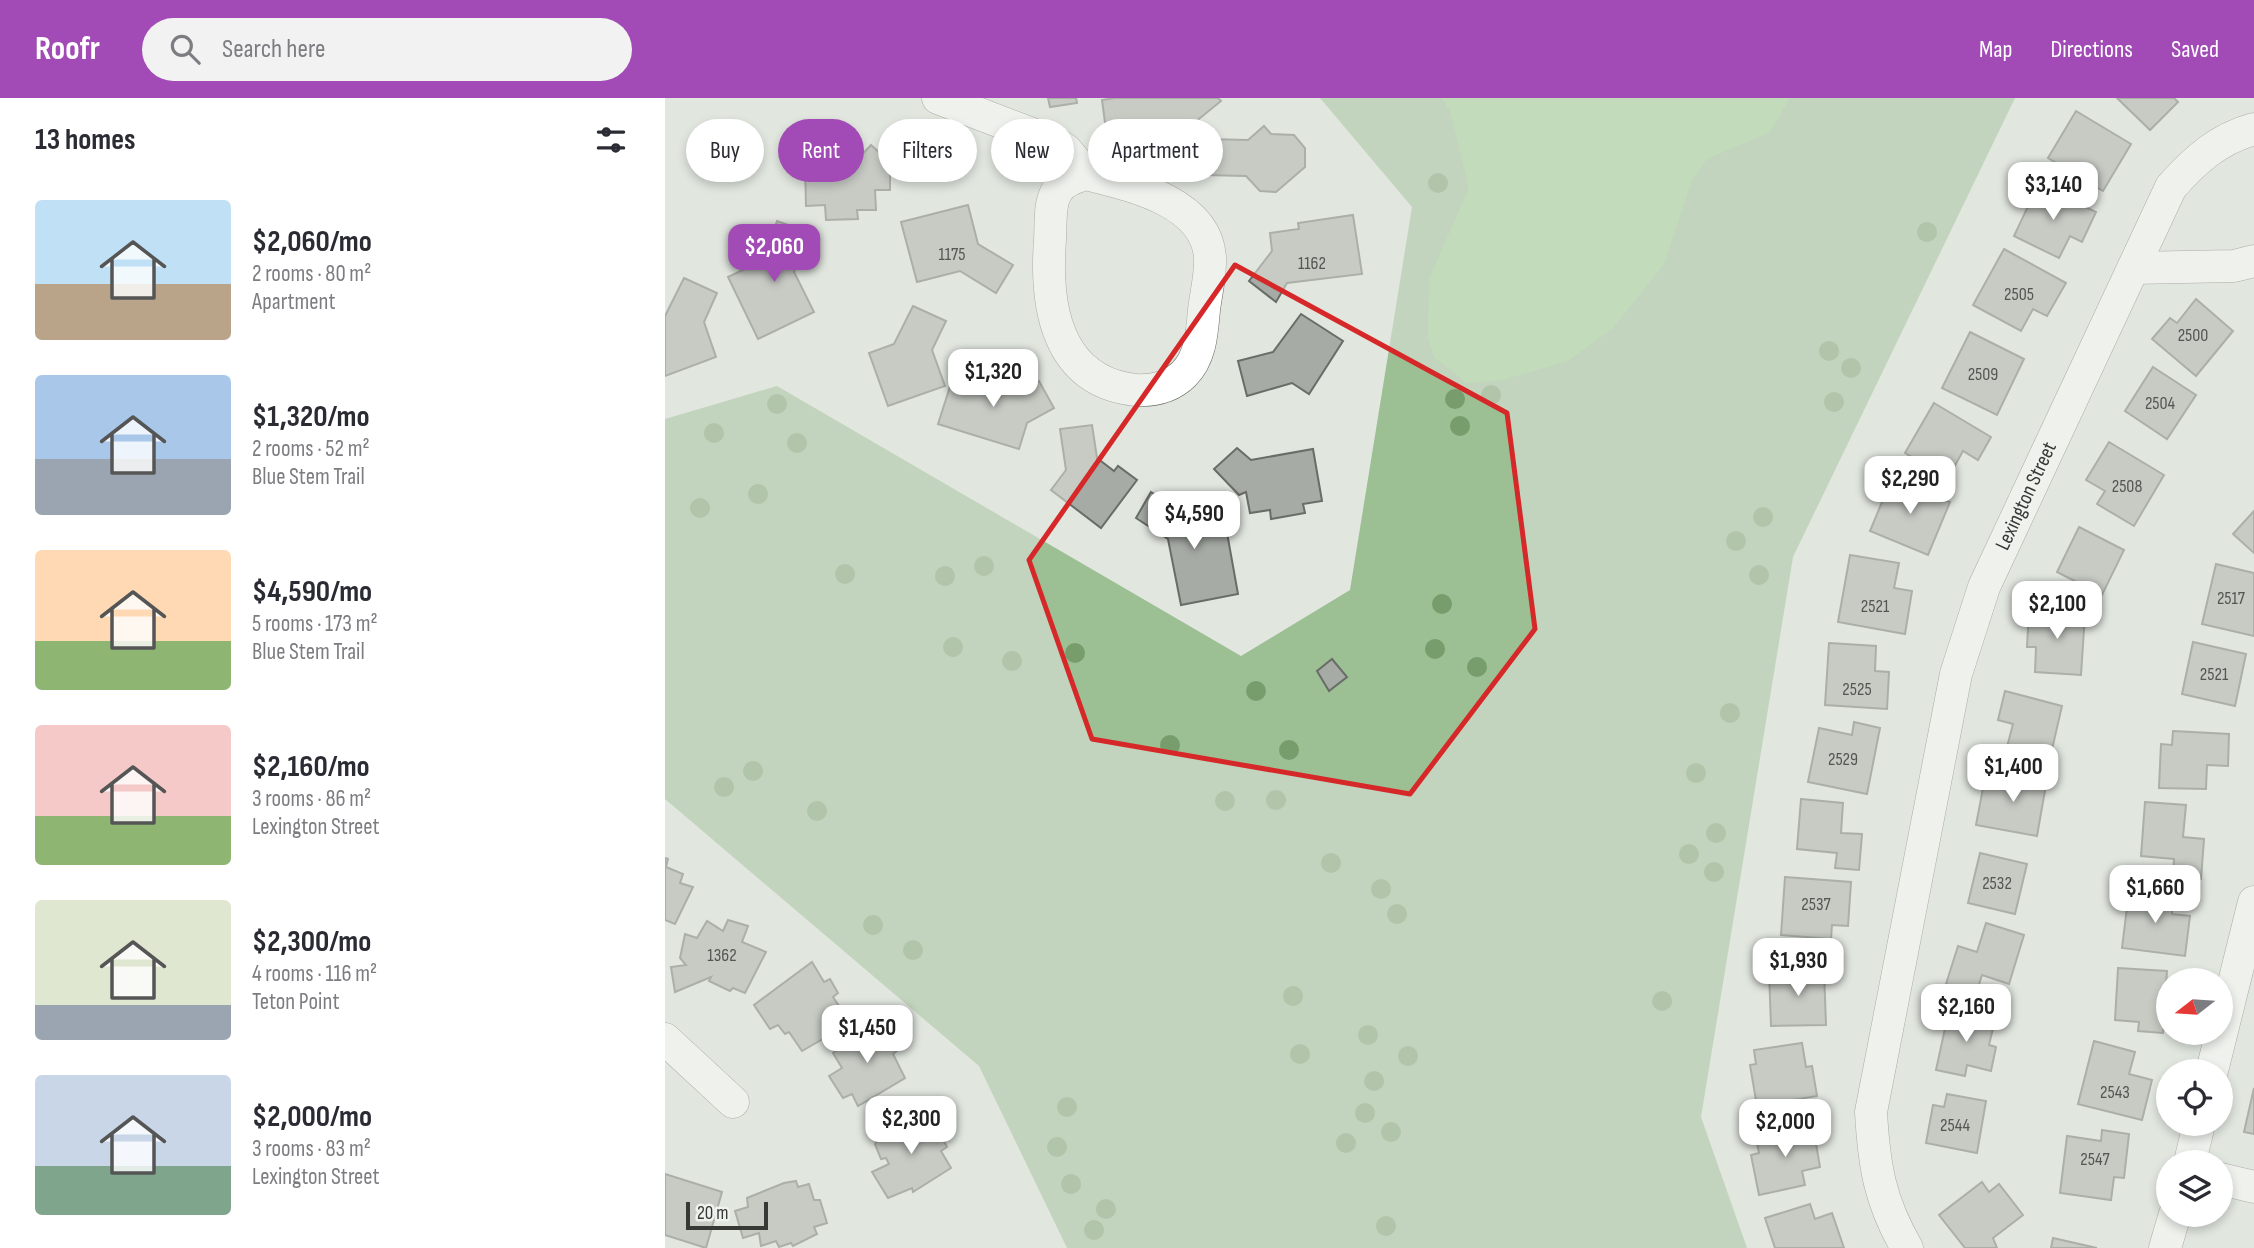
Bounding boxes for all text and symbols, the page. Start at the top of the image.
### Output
search box [142,18,632,81]
text: Roofr [35,29,100,69]
icon: search [166,30,204,68]
text: Search here [222,34,325,65]
text: Map [1979,35,2012,64]
text: Directions [2050,35,2133,64]
text: Saved [2171,35,2219,64]
chip: Buy [686,119,764,182]
chip: Rent [778,119,864,182]
chip: Filters [878,119,977,182]
chip: New [991,119,1074,182]
chip: Apartment [1088,119,1223,182]
icon: filters [592,121,630,159]
text: 13 homes [35,122,136,158]
pin: $3,140 [1996,162,2110,222]
text: $3,140 [2024,171,2082,199]
text: $2,060/mo [252,224,372,260]
pin: $2,060 [717,225,831,284]
icon: home [91,228,175,312]
text: $2,060 [744,233,804,261]
house number: 1175 [939,244,965,265]
house number: 1162 [1298,253,1326,274]
text: 2 rooms · 80 m² [252,260,371,288]
house number: 2505 [2004,284,2034,305]
text: Apartment [252,288,336,316]
house number: 2500 [2178,325,2208,346]
pin: $1,320 [936,350,1050,409]
text: $1,320 [964,358,1022,386]
house number: 2509 [1968,364,1998,385]
house number: 2504 [2145,393,2176,414]
text: $1,320/mo [252,399,369,435]
icon: home [91,403,175,487]
text: 2 rooms · 52 m² [252,435,370,463]
street label: Lexington Street [1990,438,2062,554]
pin: $2,290 [1853,456,1967,516]
text: Blue Stem Trail [252,463,365,491]
text: $2,290 [1880,465,1940,493]
house number: 2508 [2112,476,2142,497]
pin: $4,590 [1137,491,1251,551]
text: $4,590 [1164,500,1224,528]
text: $4,590/mo [252,574,372,610]
icon: home [91,578,175,662]
pin: $2,100 [2000,582,2114,641]
house number: 2517 [2217,588,2246,609]
text: $2,100 [2028,590,2086,618]
house number: 2521 [1861,596,1890,617]
text: 5 rooms · 173 m² [252,610,378,638]
text: Blue Stem Trail [252,638,365,666]
house number: 2521 [2200,664,2229,685]
house number: 2525 [1842,679,1872,700]
pin: $1,400 [1956,744,2070,804]
text: $2,160/mo [252,749,370,785]
house number: 2529 [1828,749,1858,770]
icon: home [91,753,175,837]
text: $1,400 [1983,753,2043,781]
text: 3 rooms · 86 m² [252,785,371,813]
text: Lexington Street [252,813,380,841]
pin: $1,660 [2098,866,2212,925]
house number: 2532 [1982,873,2012,894]
text: $1,660 [2125,874,2185,902]
house number: 2537 [1801,894,1831,915]
text: $2,300/mo [252,924,371,960]
icon: home [91,928,175,1012]
pin: $1,930 [1741,939,1855,998]
house number: 1362 [707,945,737,966]
text: $1,930 [1769,947,1827,975]
text: 4 rooms · 116 m² [252,960,377,988]
north arrow [2156,968,2233,1045]
map controls [2156,968,2233,1227]
pin: $2,160 [1909,984,2023,1044]
text: Teton Point [252,988,339,1016]
text: $2,160 [1937,993,1995,1021]
pin: $1,450 [810,1006,924,1065]
text: $1,450 [838,1014,896,1042]
button: locate [2156,1059,2233,1136]
house number: 2543 [2100,1082,2130,1103]
pin: $2,300 [854,1096,968,1156]
text: $2,000/mo [252,1099,372,1135]
pin: $2,000 [1728,1100,1842,1159]
icon: home [91,1103,175,1187]
text: $2,300 [881,1105,941,1133]
text: $2,000 [1755,1108,1815,1136]
house number: 2544 [1940,1115,1970,1136]
text: 3 rooms · 83 m² [252,1135,371,1163]
house number: 2547 [2080,1149,2110,1170]
button: layers [2156,1150,2233,1227]
text: Lexington Street [252,1163,380,1191]
scale bar [686,1199,768,1231]
text: 20 m [697,1202,729,1225]

